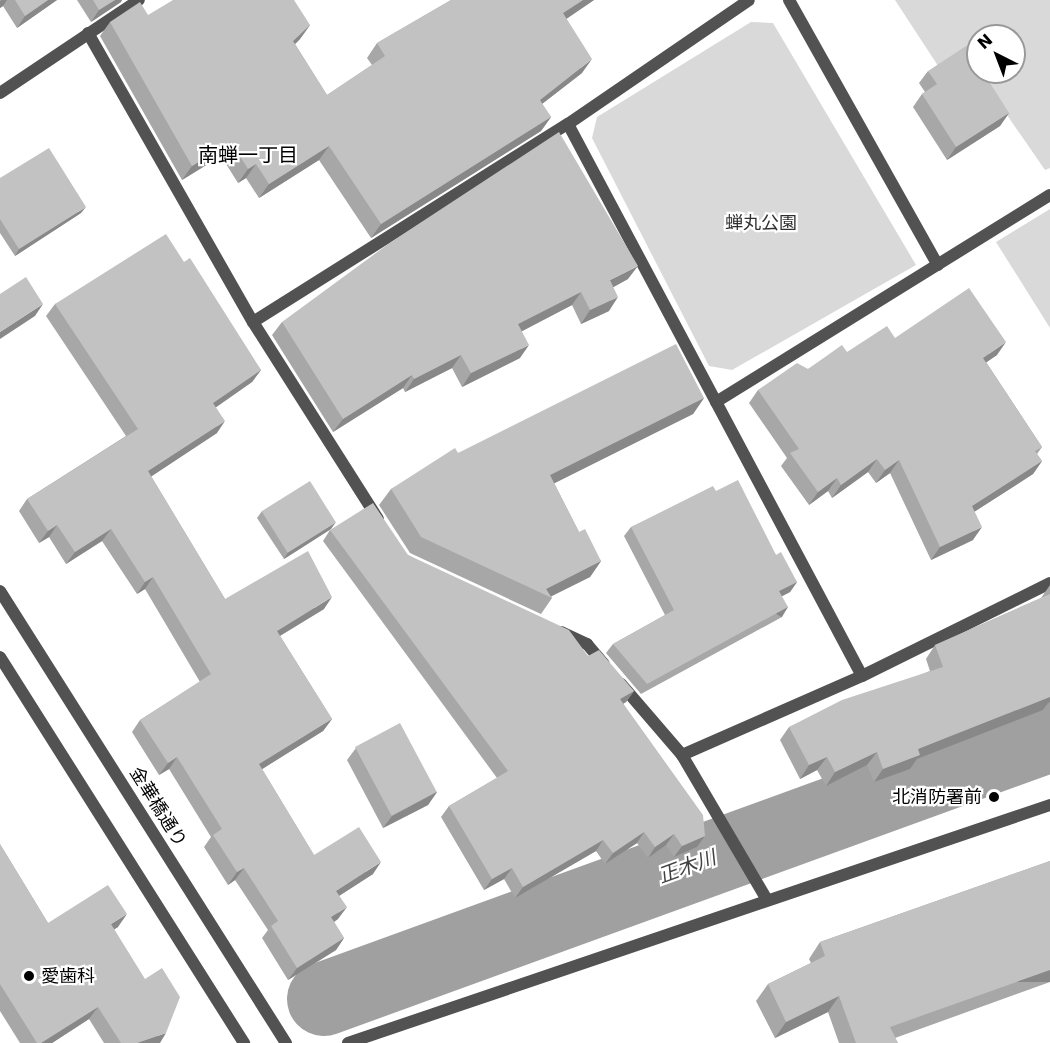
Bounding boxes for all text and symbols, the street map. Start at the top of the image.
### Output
north arrow [966,24,1026,84]
text: N [974,30,996,53]
district label: 南蝉一丁目 [198,143,298,167]
park label: 蝉丸公園 [725,212,797,234]
street label: 金華橋通り [125,763,191,851]
place label: 北消防署前 [892,786,982,808]
marker: 北消防署前 [987,790,1001,804]
water label: 正木川 [655,845,719,889]
place label: 愛歯科 [41,965,95,987]
marker: 愛歯科 [22,969,36,983]

